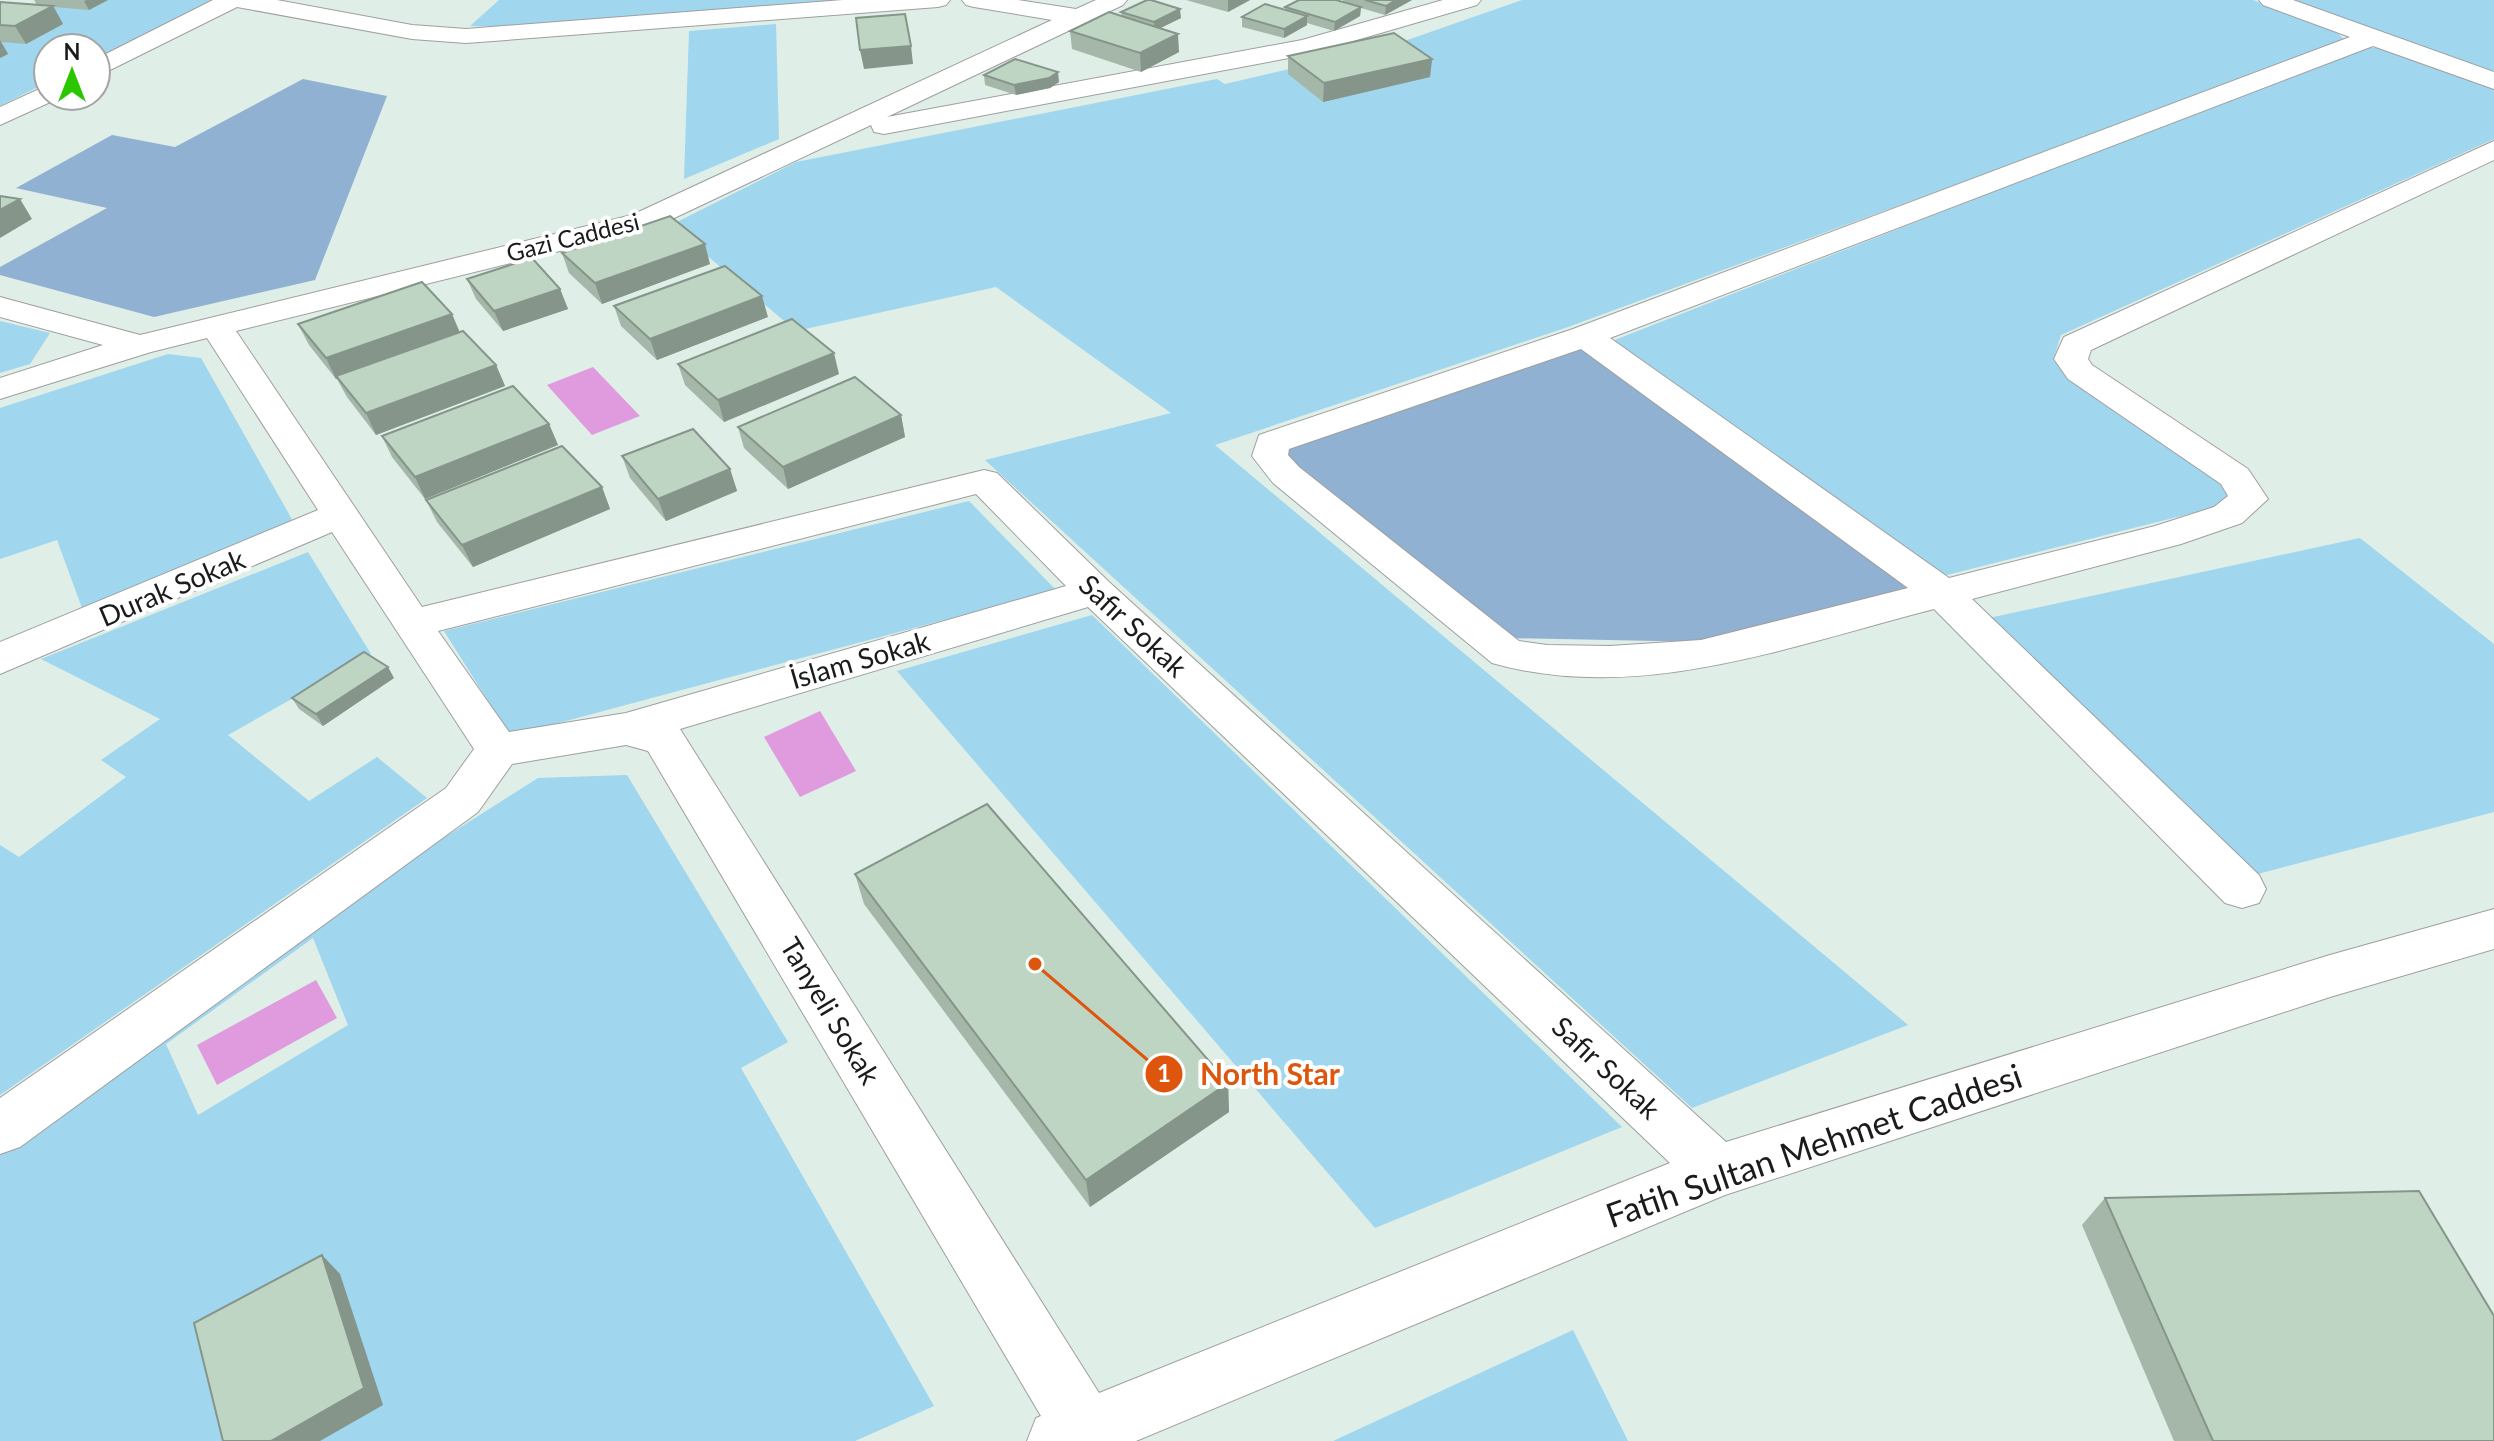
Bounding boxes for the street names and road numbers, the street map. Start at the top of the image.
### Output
street label: Gazi Caddesi [503,206,642,267]
street label: Durak Sokak [93,541,250,633]
street label: Safir Sokak [1073,567,1195,684]
street label: İslam Sokak [786,623,934,695]
street label: Tanyeli Sokak [774,931,888,1091]
street label: Safir Sokak [1546,1009,1668,1126]
street label: Fatih Sultan Mehmet Caddesi [1600,1054,2027,1235]

